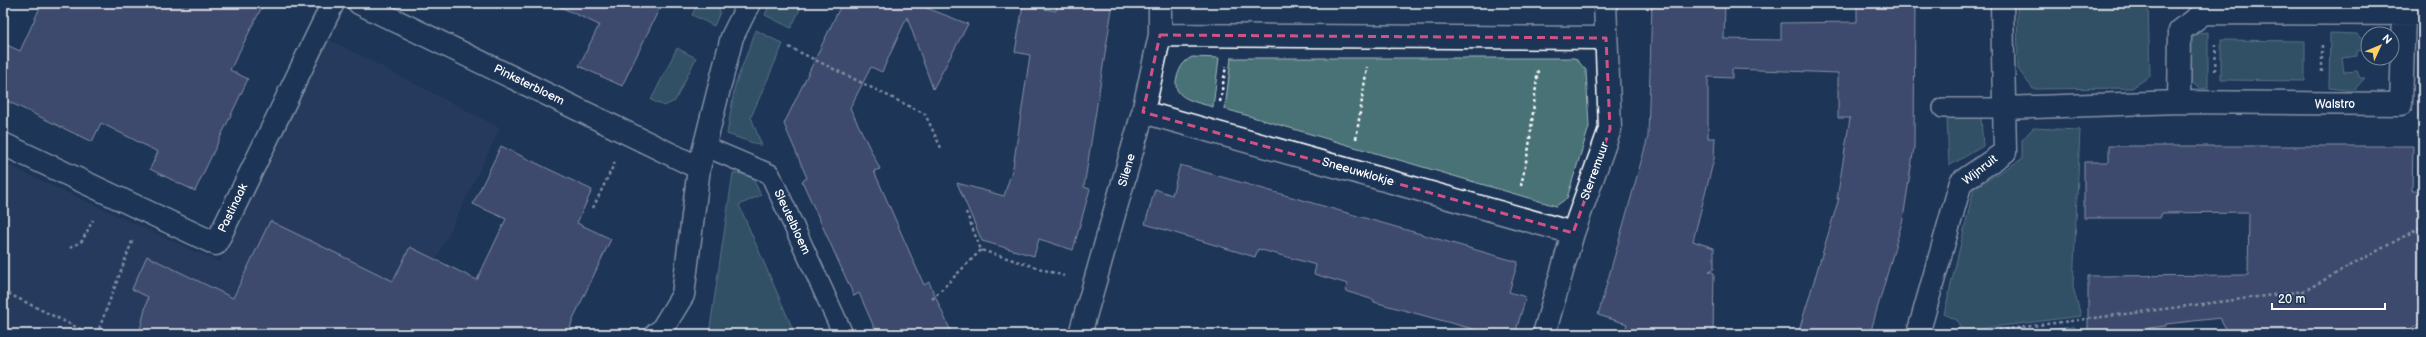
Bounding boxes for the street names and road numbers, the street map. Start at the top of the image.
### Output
street label: Pinksterbloem [491,61,567,109]
street label: Walstro [2315,97,2355,112]
street label: Sterremuur [1578,139,1613,202]
street label: Wijnruit [1959,151,2001,188]
street label: Silene [1115,152,1139,188]
street label: Sneeuwklokje [1320,155,1396,189]
street label: Pastinaak [215,181,251,235]
street label: Sleutelbloem [770,187,814,257]

